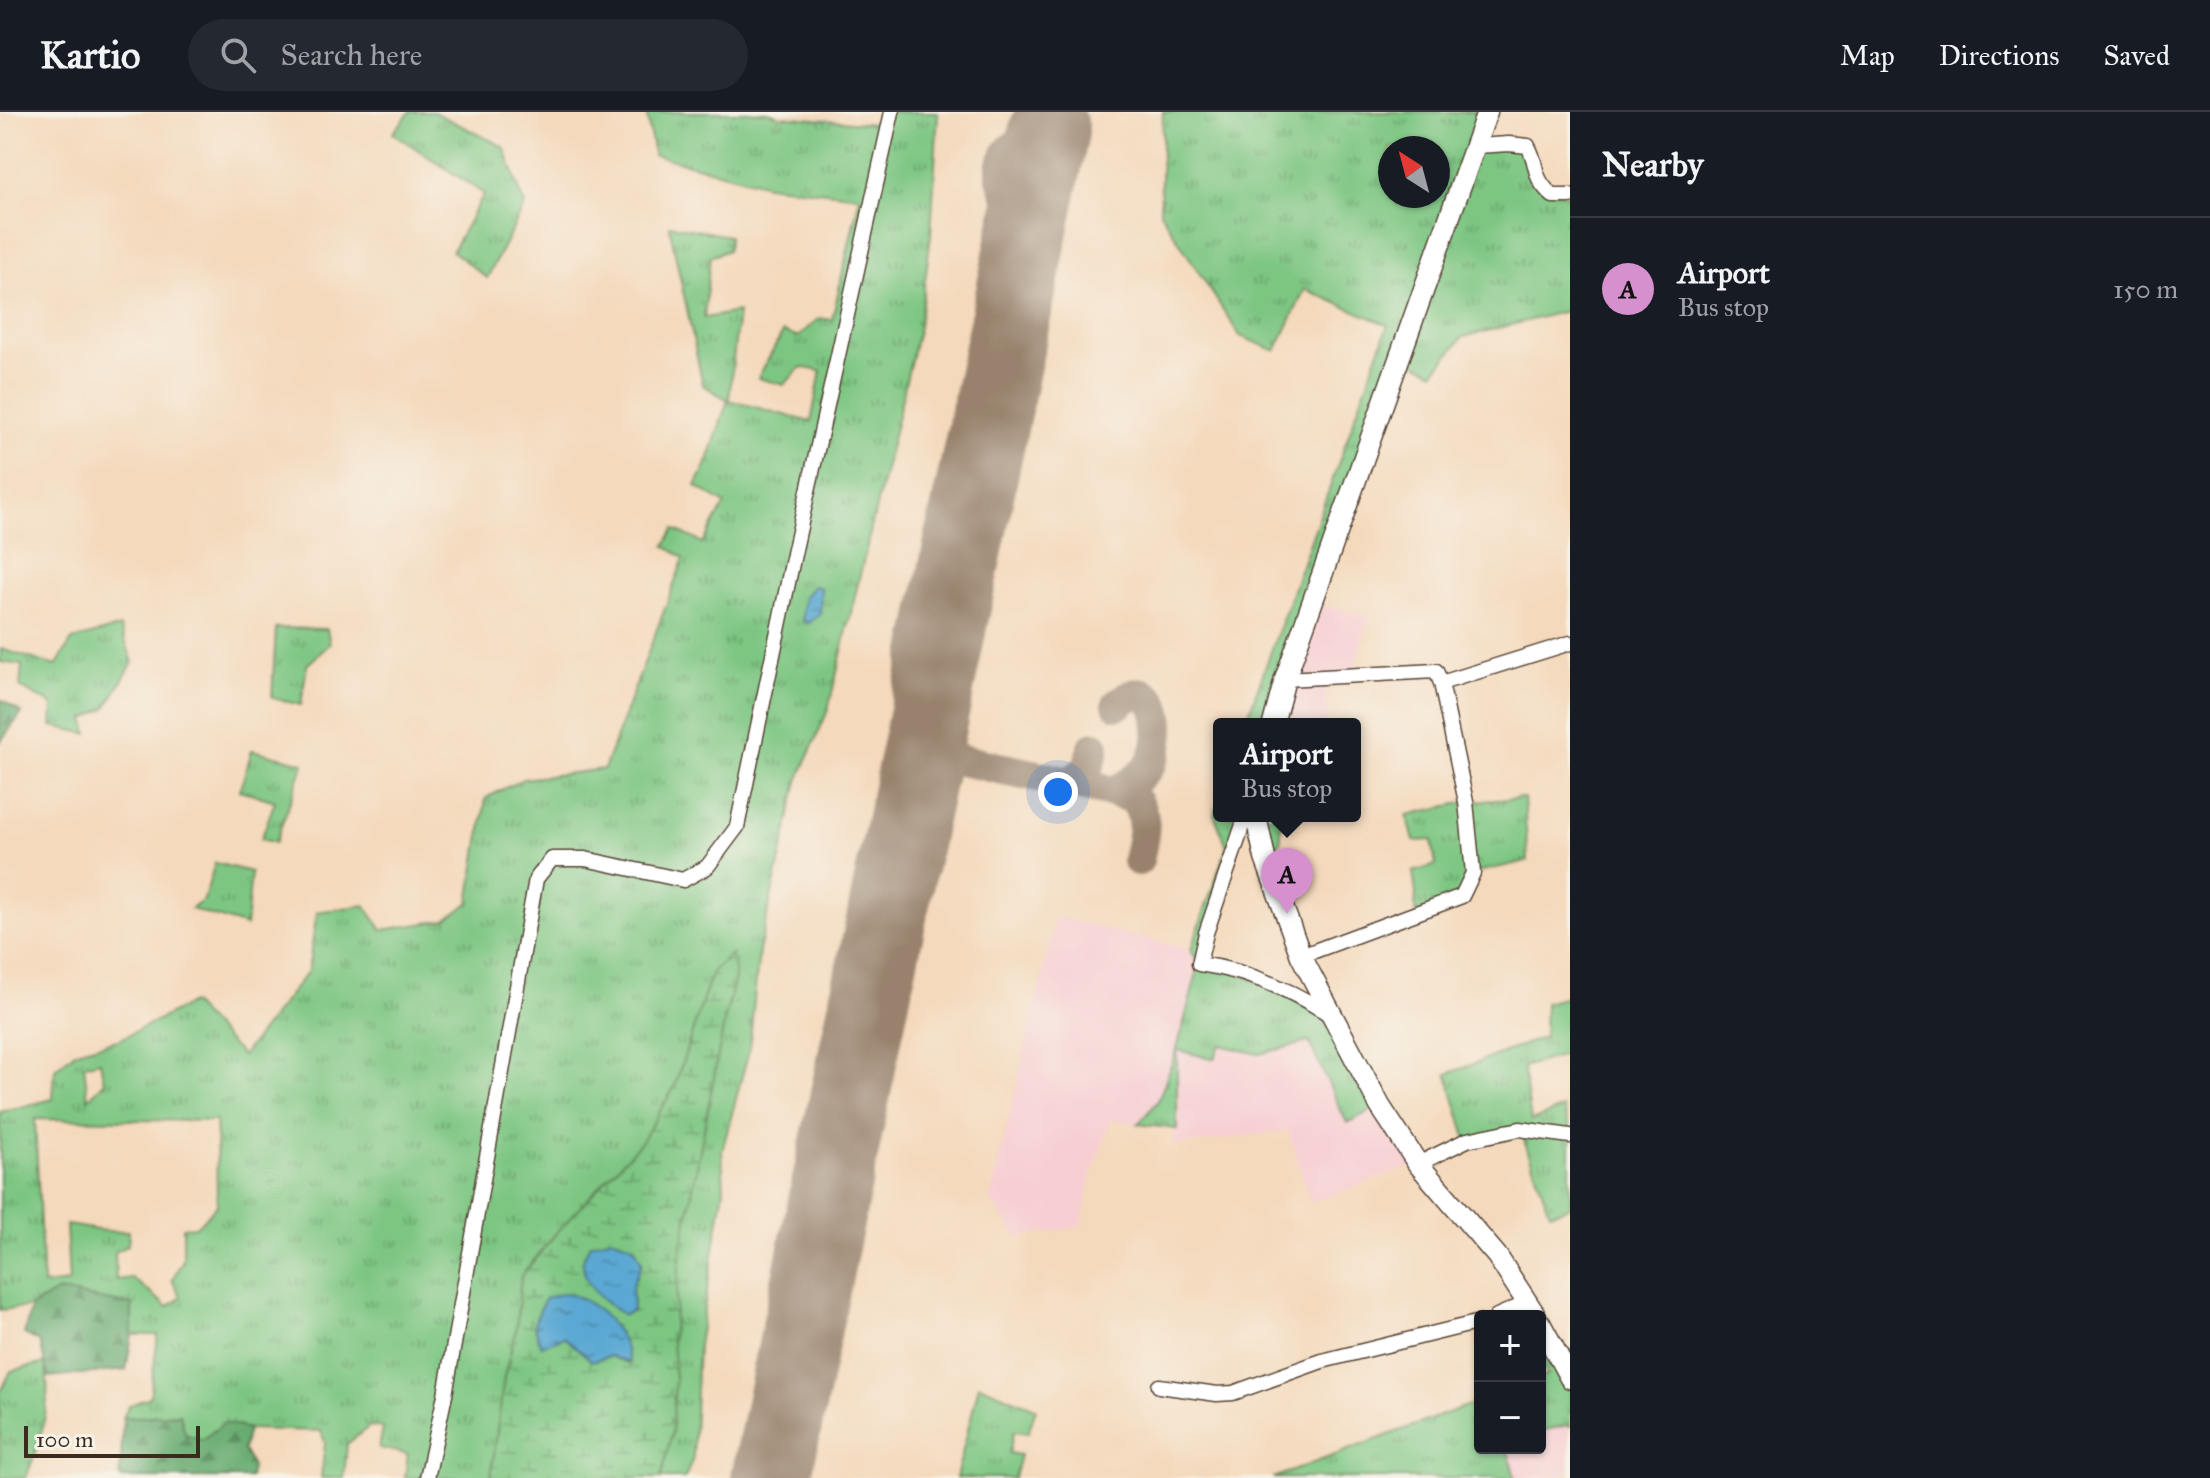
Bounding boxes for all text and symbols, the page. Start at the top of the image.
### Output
search box [188,19,748,91]
text: Kartio [40,32,140,78]
icon: search [216,33,260,77]
text: Search here [280,37,422,73]
text: Map [1840,38,1895,73]
text: Directions [1939,38,2060,73]
text: Saved [2104,38,2170,73]
north arrow [1378,136,1450,208]
text: Nearby [1602,144,1704,185]
text: Airport [1678,255,1770,291]
text: A [1619,273,1637,305]
text: 150 m [2113,273,2178,305]
text: Bus stop [1678,291,1769,323]
popup [1213,718,1361,822]
text: Airport [1241,736,1333,772]
your location [1038,772,1078,812]
text: Bus stop [1241,772,1332,804]
pin: A [1261,848,1313,914]
map controls [1474,1310,1546,1454]
button: + [1474,1310,1546,1382]
button: − [1474,1382,1546,1454]
scale bar [24,1422,200,1458]
text: 100 m [36,1426,93,1453]

